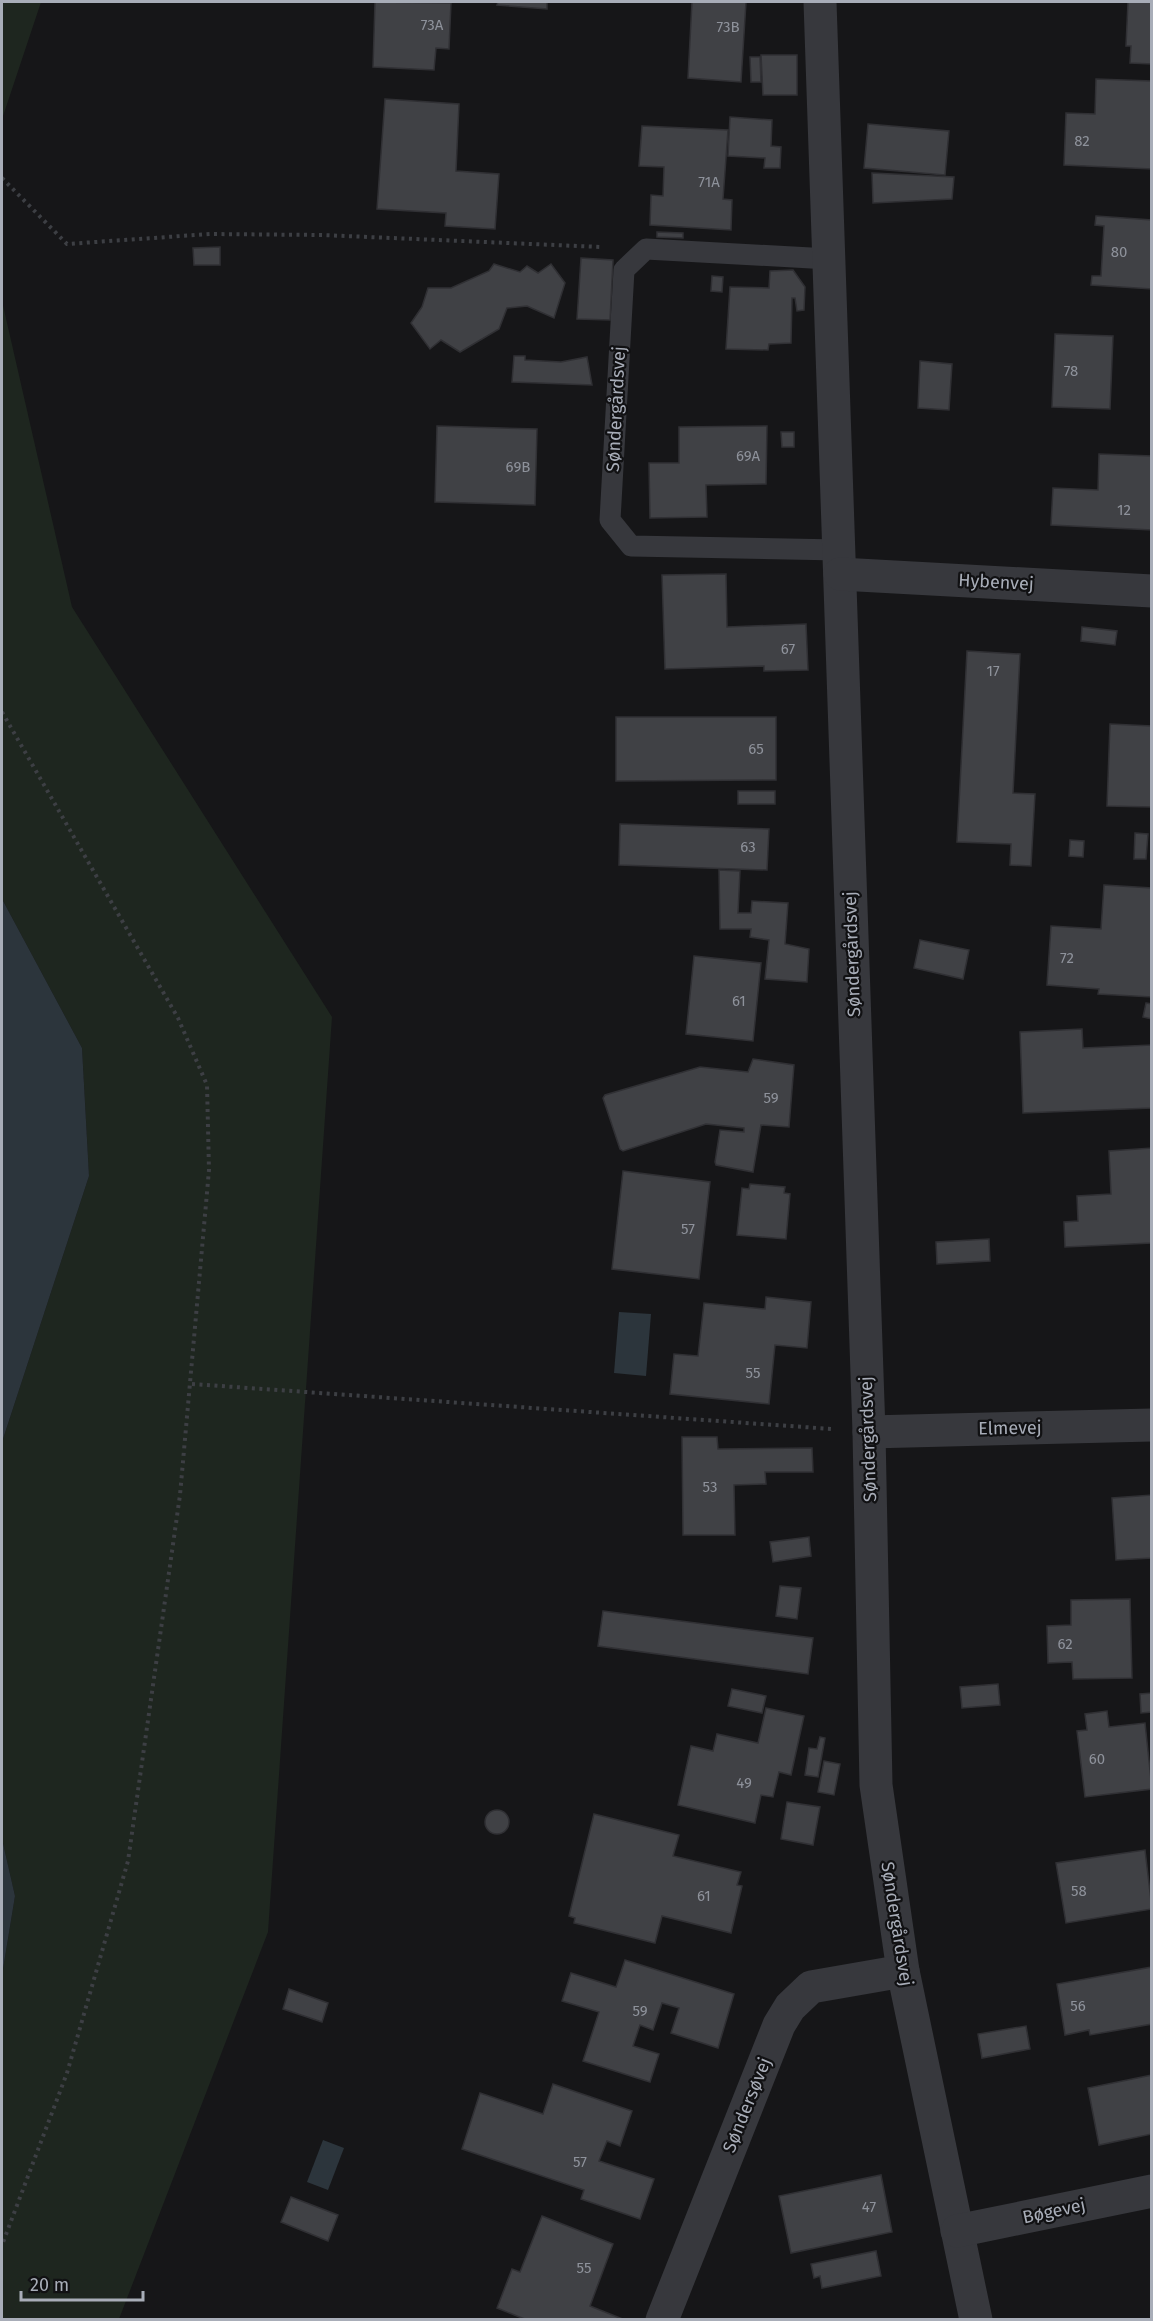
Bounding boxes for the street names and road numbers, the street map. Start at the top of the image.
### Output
street label: Søndergårdsvej [602,346,630,472]
street label: Hybenvej [958,569,1034,595]
street label: Søndergårdsvej [839,891,865,1017]
street label: Søndergårdsvej [855,1376,881,1502]
street label: Elmevej [978,1416,1042,1440]
street label: Søndergårdsvej [876,1860,918,1988]
street label: Søndersøvej [718,2054,776,2156]
street label: Bøgevej [1020,2194,1088,2228]

